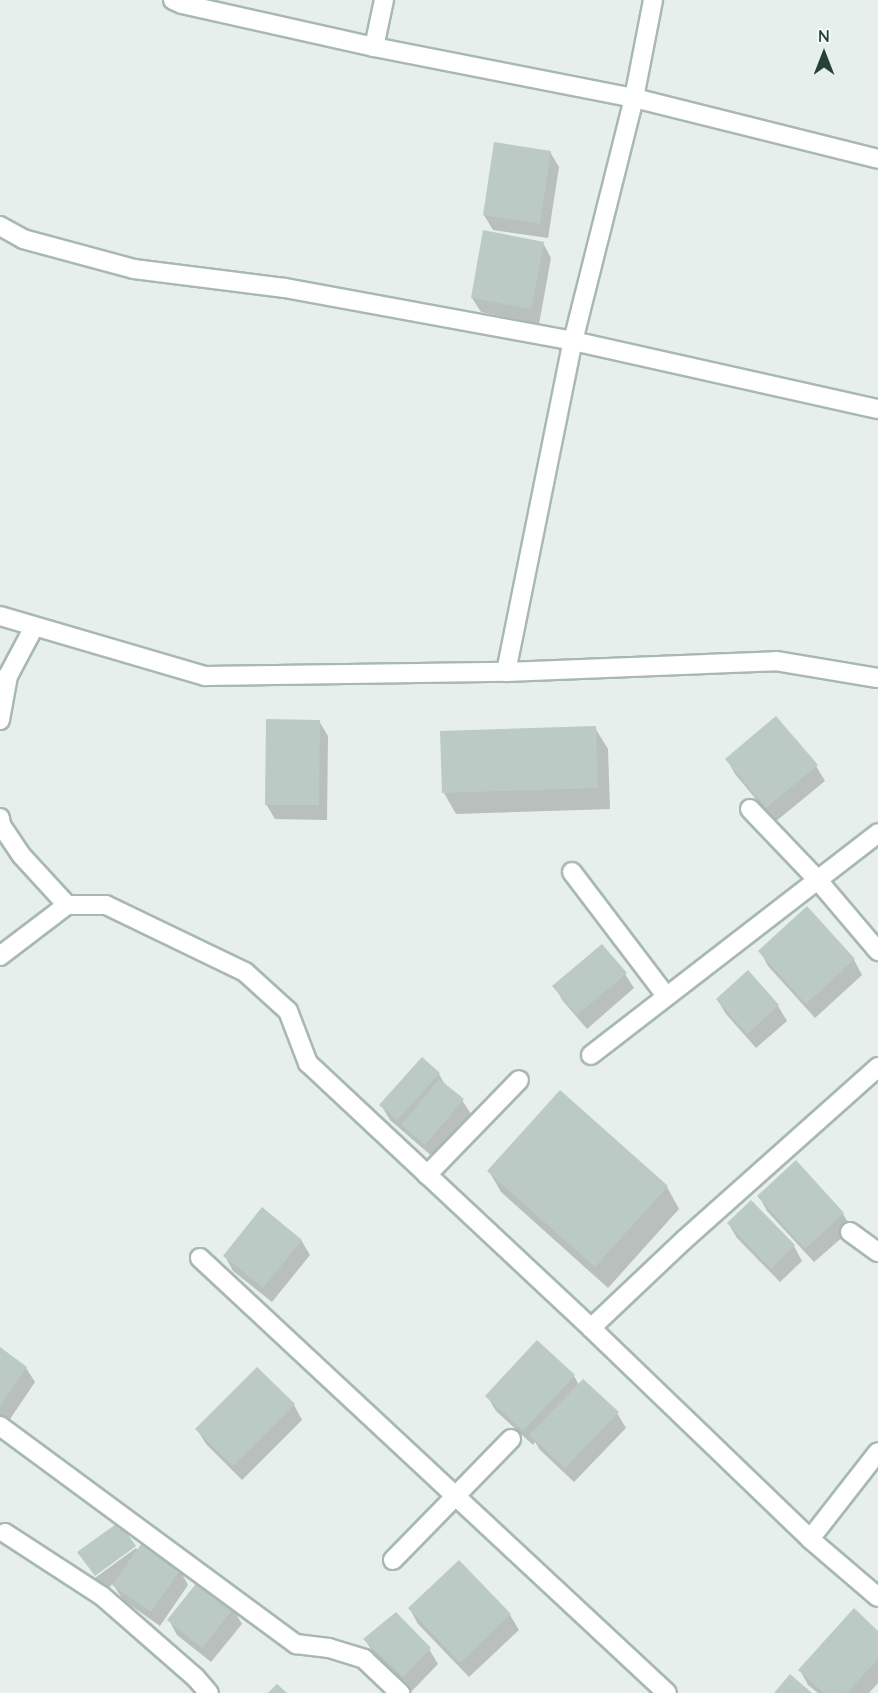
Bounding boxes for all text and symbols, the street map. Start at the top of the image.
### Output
north arrow [794,24,854,84]
text: N [818,26,830,46]

